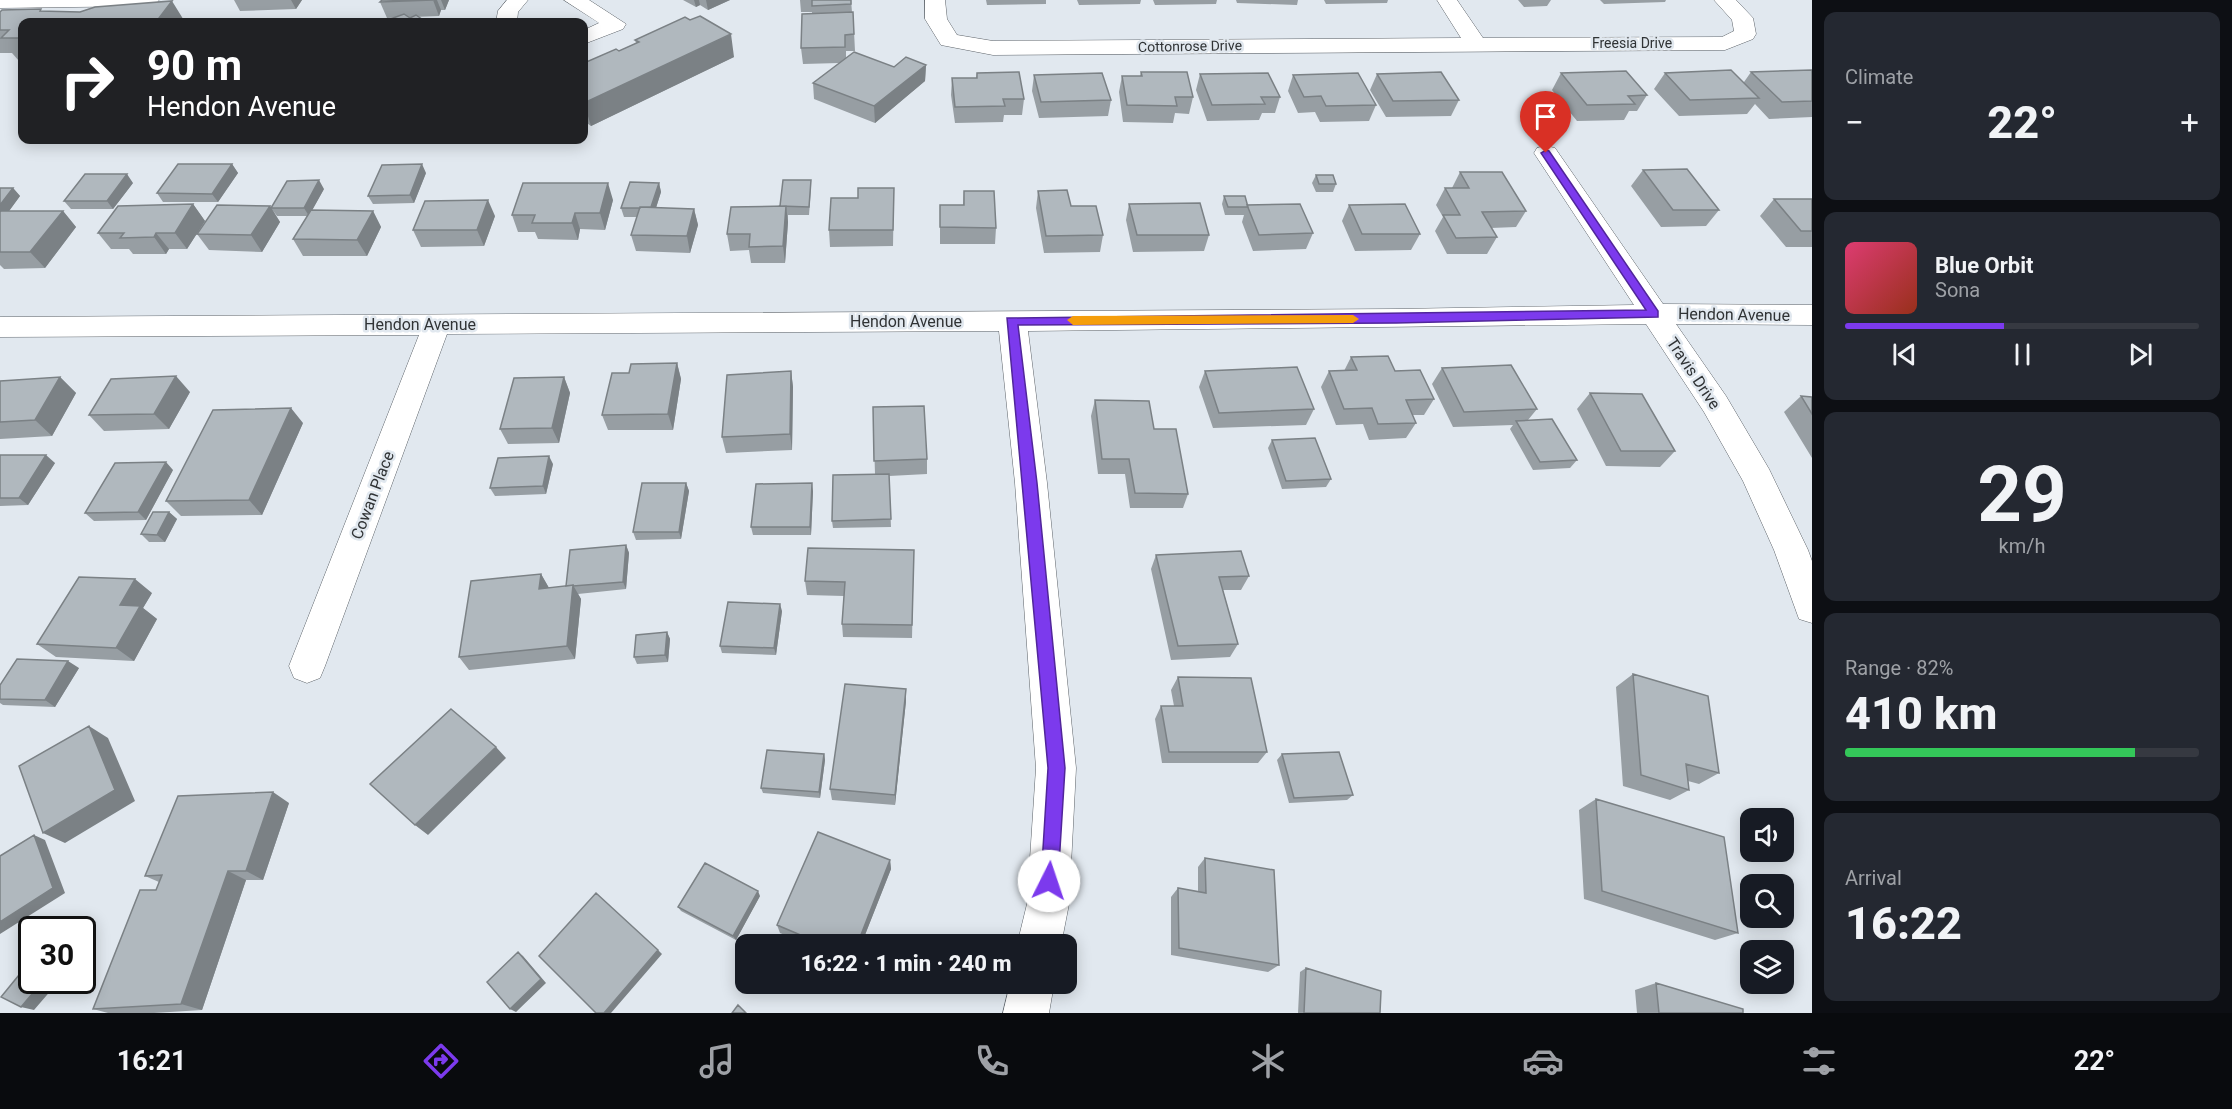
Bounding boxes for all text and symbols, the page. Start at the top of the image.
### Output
street label: Freesia Drive [1592,35,1672,51]
street label: Cottonrose Drive [1138,37,1242,55]
text: 90 m [147,41,242,90]
icon: right [48,42,126,120]
text: Climate [1845,65,1913,89]
text: Hendon Avenue [147,91,336,123]
pin [1520,91,1571,153]
text: 22° [1987,96,2057,149]
icon: arrive [1529,100,1562,133]
text: − [1845,103,1864,142]
text: + [2180,103,2199,142]
text: Blue Orbit [1935,253,2033,278]
text: Sona [1935,278,1980,302]
street label: Hendon Avenue [1678,304,1790,325]
street label: Hendon Avenue [850,312,962,331]
street label: Hendon Avenue [364,315,476,334]
street label: Travis Drive [1663,334,1725,413]
icon: previous [1888,338,1921,371]
icon: pause [2006,338,2039,371]
icon: next [2124,338,2157,371]
street label: Cowan Place [347,449,398,542]
text: 29 [1977,449,2067,540]
text: km/h [1999,534,2045,558]
text: Range · 82% [1845,656,1953,680]
text: 410 km [1845,687,1997,740]
map controls [1740,808,1794,994]
button: sound [1740,808,1794,862]
position arrow [1017,849,1081,913]
text: Arrival [1845,866,1902,890]
button: search [1740,874,1794,928]
text: 16:22 [1845,897,1962,950]
speed limit sign: 30 [18,916,96,994]
button: layers [1740,940,1794,994]
text: 16:22 · 1 min · 240 m [801,951,1011,976]
icon: directions [420,1040,462,1082]
icon: music [696,1040,738,1082]
icon: phone [971,1040,1013,1082]
icon: climate [1247,1040,1289,1082]
icon: car [1522,1040,1564,1082]
icon: filters [1798,1040,1840,1082]
text: 16:21 [117,1045,186,1077]
text: 22° [2074,1045,2115,1077]

